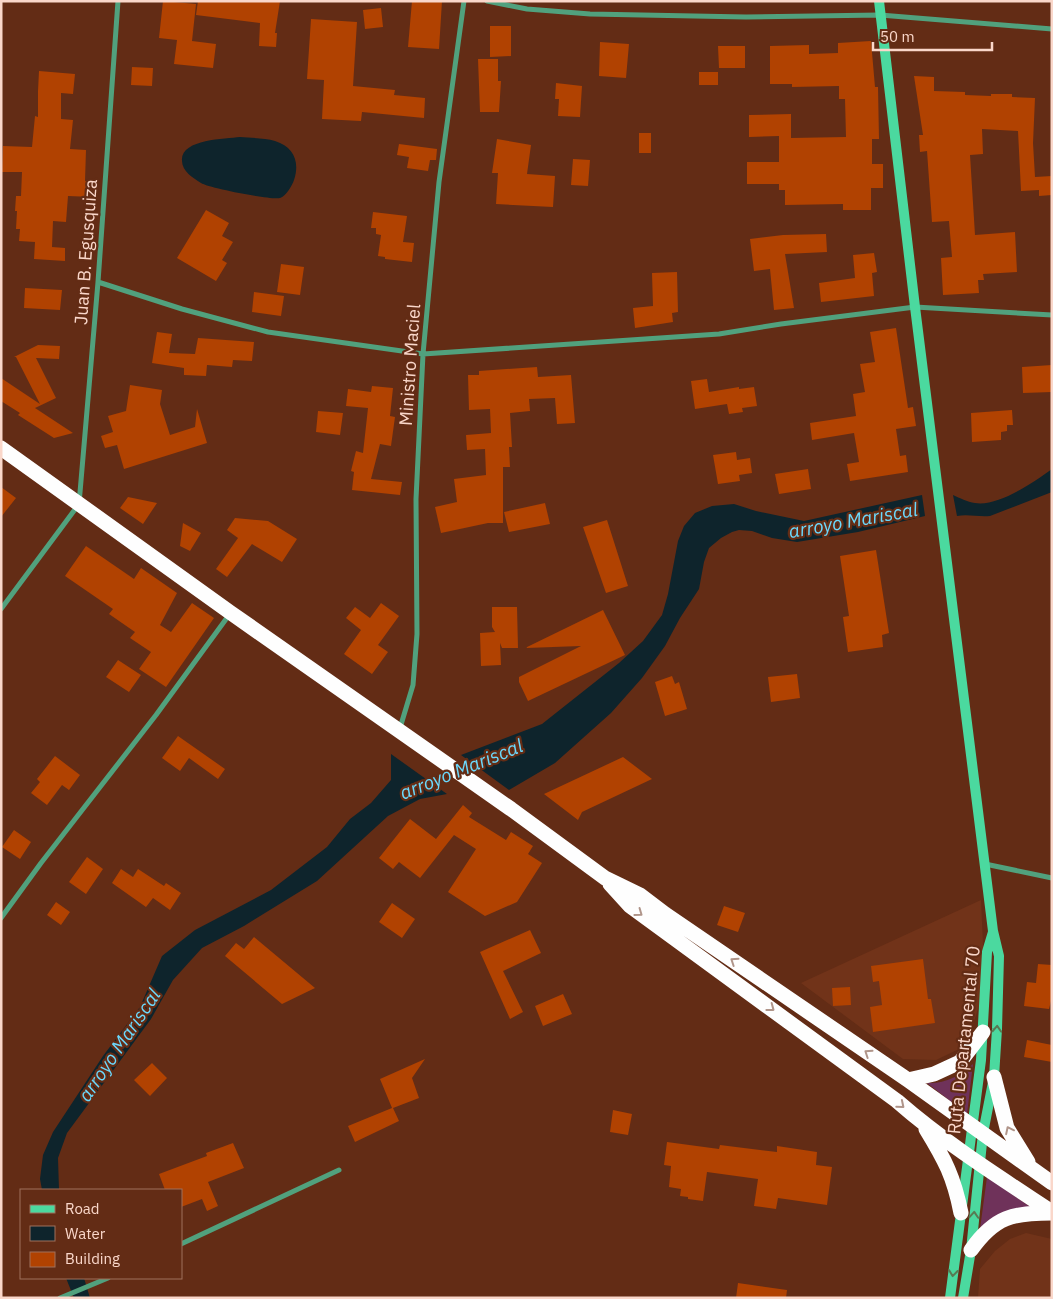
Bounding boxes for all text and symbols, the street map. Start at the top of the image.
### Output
scale bar [873,20,992,52]
text: 50 m [880,27,915,46]
street label: Juan B. Egusquiza [69,178,102,326]
street label: Ministro Maciel [394,303,425,427]
water label: arroyo Mariscal [786,497,920,543]
water label: arroyo Mariscal [396,733,526,805]
one-way arrow [633,907,643,916]
street label: Ruta Departamental 70 [942,945,985,1135]
one-way arrow [730,958,740,967]
water label: arroyo Mariscal [72,984,166,1106]
one-way arrow [765,1002,775,1011]
one-way arrow [991,1025,1002,1033]
one-way arrow [864,1050,874,1059]
one-way arrow [895,1100,904,1108]
one-way arrow [1005,1127,1015,1136]
legend [20,1189,182,1279]
text: Road [65,1199,100,1218]
one-way arrow [969,1211,980,1219]
text: Water [65,1224,106,1243]
text: Building [65,1249,120,1268]
one-way arrow [948,1269,959,1277]

